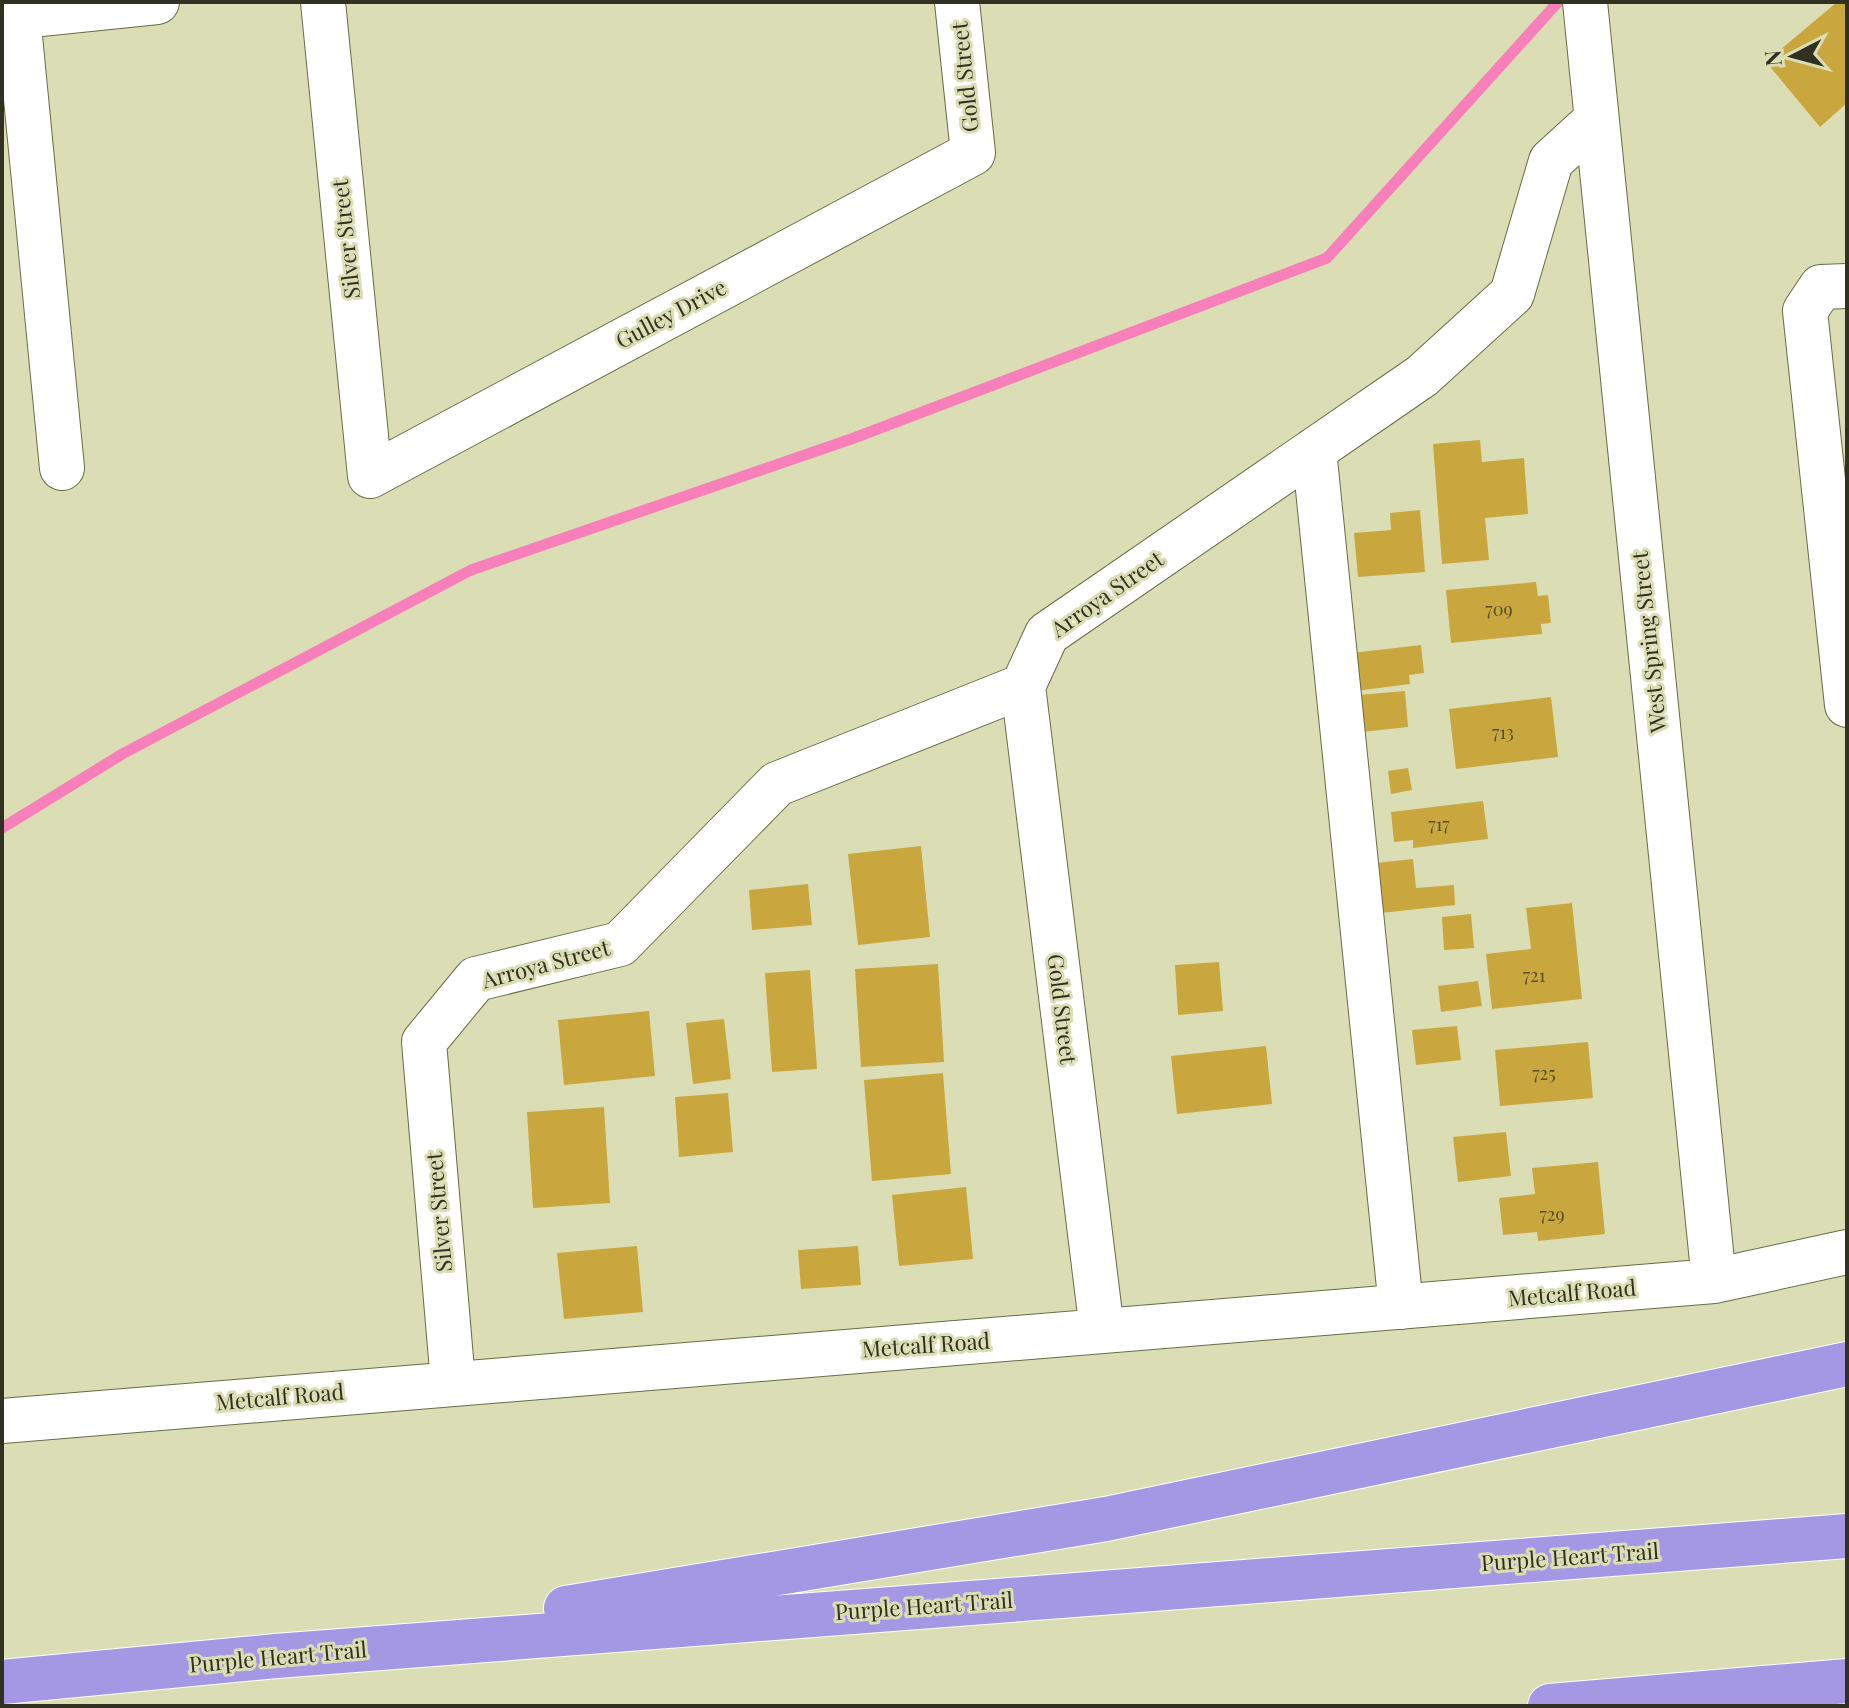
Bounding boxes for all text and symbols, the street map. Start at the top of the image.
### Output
north arrow [1753,16,1833,96]
street label: Gold Street [943,19,985,134]
text: N [1756,49,1788,68]
street label: Silver Street [324,177,366,300]
street label: Gulley Drive [610,271,731,355]
street label: Arroya Street [1043,543,1170,644]
street label: West Spring Street [1623,549,1673,735]
house number: 709 [1485,597,1513,621]
house number: 713 [1492,720,1514,744]
house number: 717 [1428,812,1450,836]
street label: Arroya Street [478,931,614,995]
street label: Gold Street [1041,952,1085,1067]
house number: 721 [1523,963,1546,987]
house number: 725 [1532,1061,1556,1085]
street label: Silver Street [418,1150,458,1273]
house number: 729 [1539,1202,1565,1226]
street label: Metcalf Road [1507,1271,1637,1313]
street label: Metcalf Road [861,1325,991,1363]
street label: Metcalf Road [215,1375,345,1417]
street label: Purple Heart Trail [1480,1535,1660,1577]
street label: Purple Heart Trail [834,1584,1014,1626]
street label: Purple Heart Trail [188,1633,368,1679]

